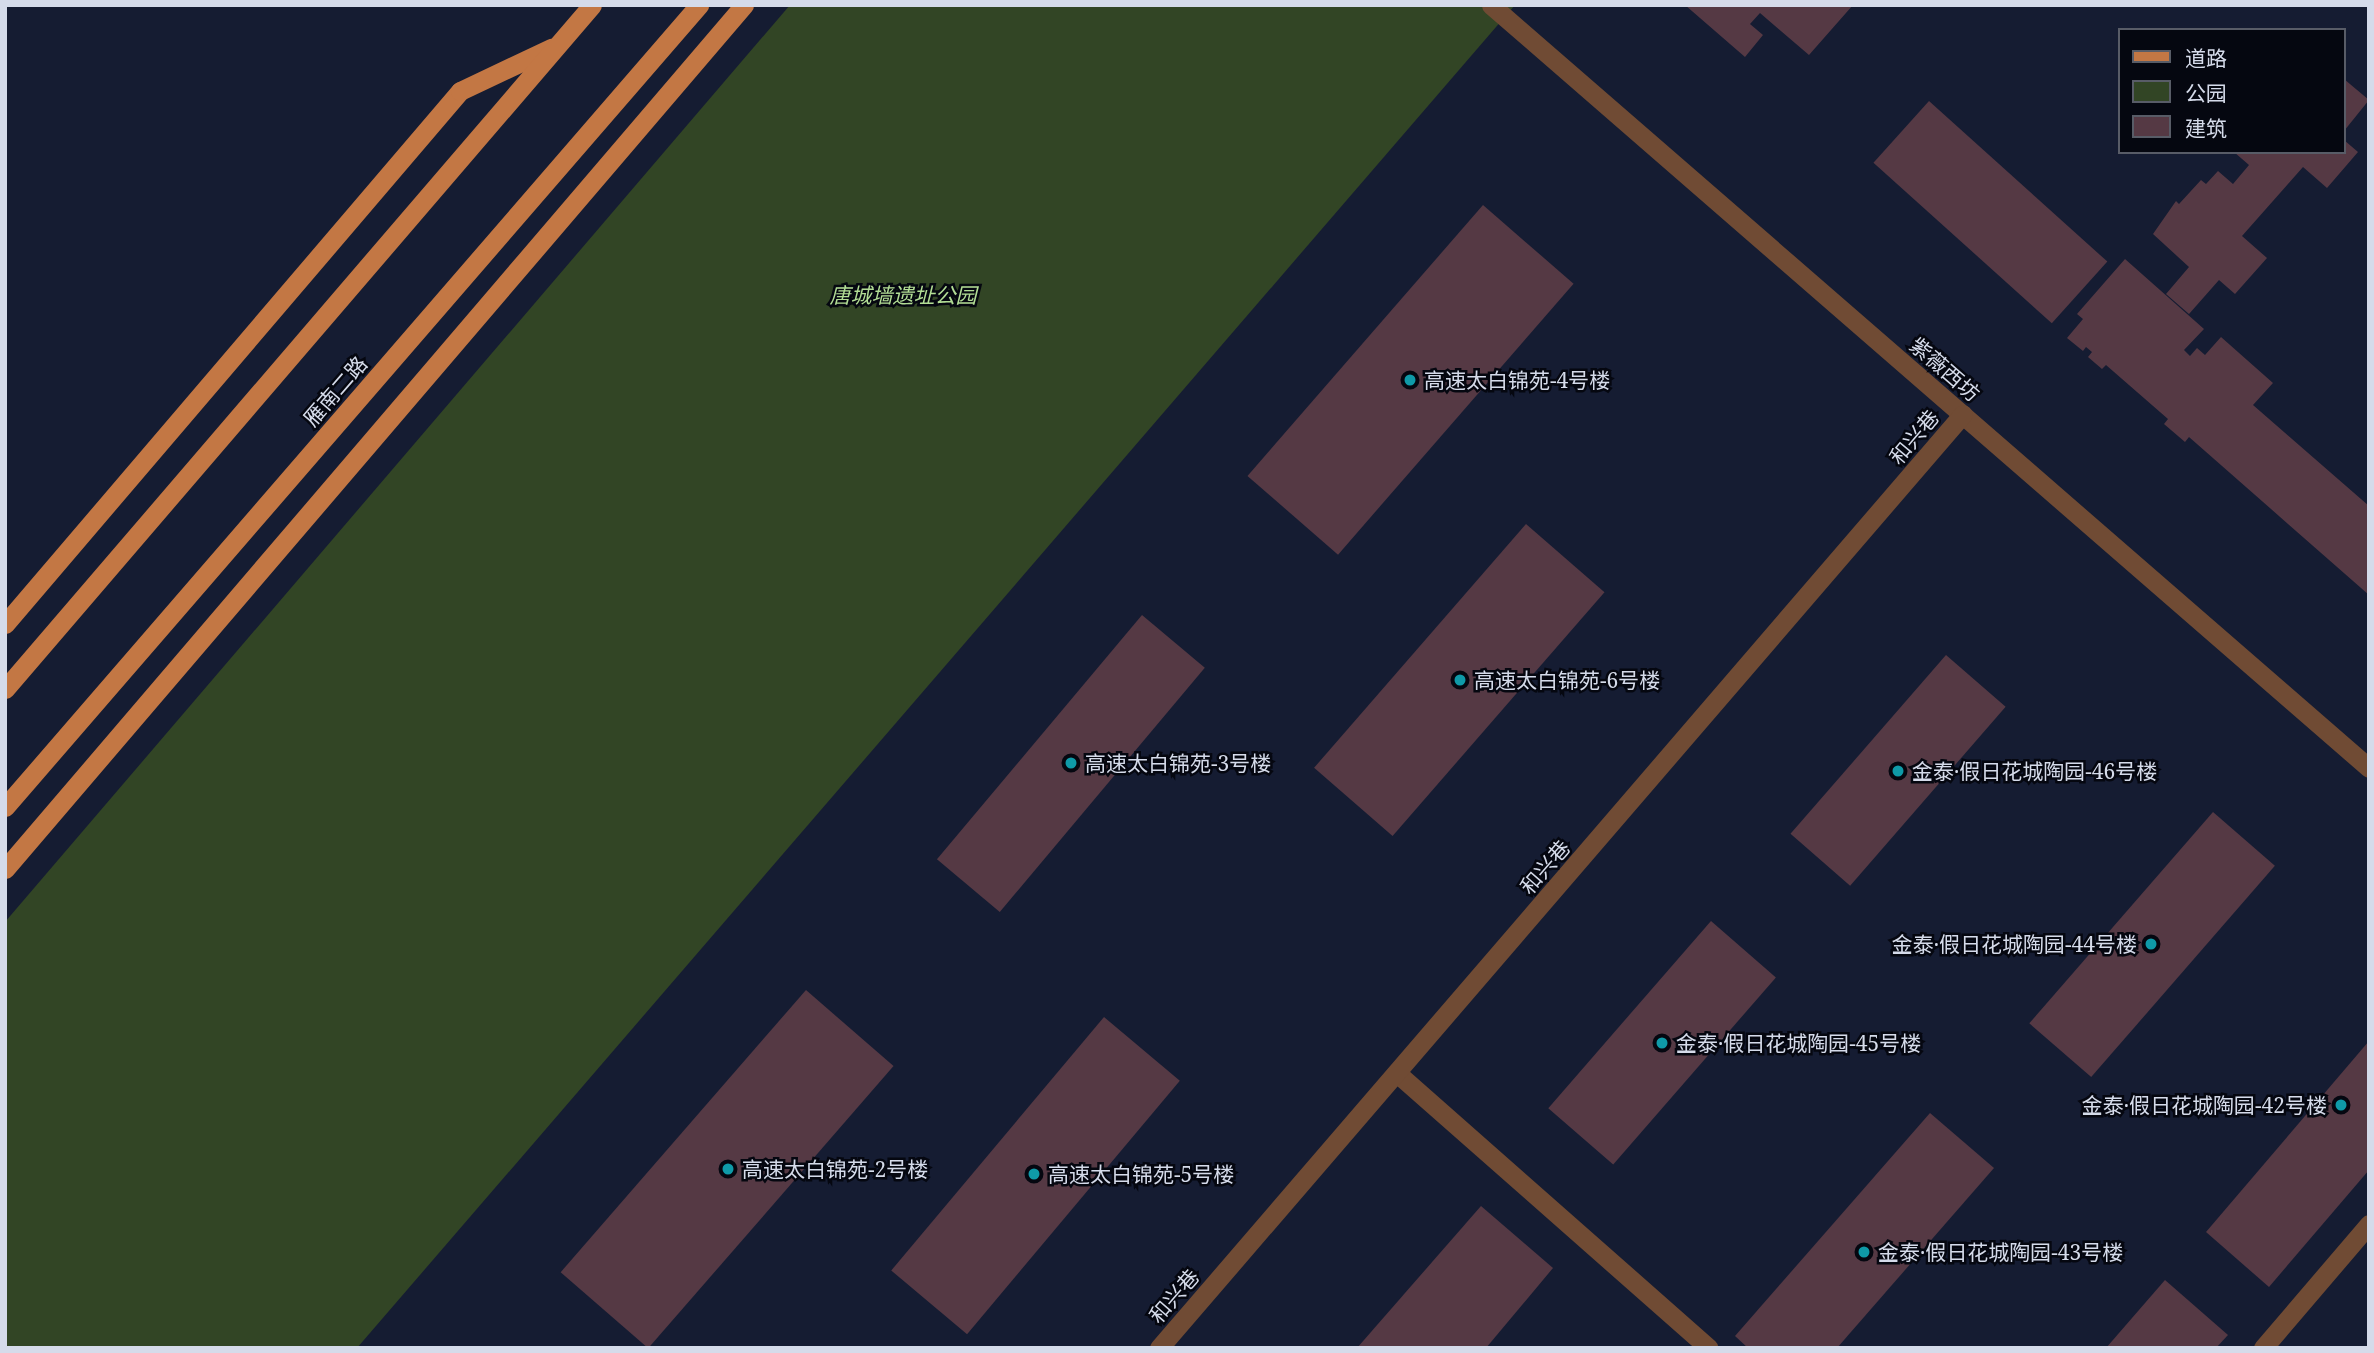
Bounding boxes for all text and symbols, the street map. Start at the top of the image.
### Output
legend [2118,28,2346,154]
text: 道路 [2185,44,2227,72]
text: 公园 [2185,79,2227,107]
text: 建筑 [2185,114,2227,142]
park label: 唐城墙遗址公园 [830,282,976,308]
street label: 紫薇西坊 [1905,332,1985,406]
street label: 雁南二路 [298,351,372,431]
place label: 高速太白锦苑-4号楼 [1424,367,1610,393]
marker: 高速太白锦苑-4号楼 [1402,372,1418,388]
street label: 和兴巷 [1884,405,1944,469]
place label: 高速太白锦苑-6号楼 [1474,667,1660,693]
marker: 高速太白锦苑-6号楼 [1452,672,1468,688]
place label: 高速太白锦苑-3号楼 [1085,750,1271,776]
marker: 高速太白锦苑-3号楼 [1063,755,1079,771]
place label: 金泰·假日花城陶园-46号楼 [1912,758,2157,784]
marker: 金泰·假日花城陶园-46号楼 [1890,763,1906,779]
street label: 和兴巷 [1515,835,1575,899]
place label: 金泰·假日花城陶园-44号楼 [1892,931,2137,957]
marker: 金泰·假日花城陶园-44号楼 [2143,936,2159,952]
place label: 金泰·假日花城陶园-45号楼 [1676,1030,1921,1056]
marker: 金泰·假日花城陶园-45号楼 [1654,1035,1670,1051]
place label: 金泰·假日花城陶园-42号楼 [2082,1092,2327,1118]
marker: 金泰·假日花城陶园-42号楼 [2333,1097,2349,1113]
place label: 高速太白锦苑-2号楼 [742,1156,928,1182]
marker: 高速太白锦苑-2号楼 [720,1161,736,1177]
place label: 高速太白锦苑-5号楼 [1048,1161,1234,1187]
marker: 高速太白锦苑-5号楼 [1026,1166,1042,1182]
place label: 金泰·假日花城陶园-43号楼 [1878,1239,2123,1265]
marker: 金泰·假日花城陶园-43号楼 [1856,1244,1872,1260]
street label: 和兴巷 [1144,1264,1204,1328]

